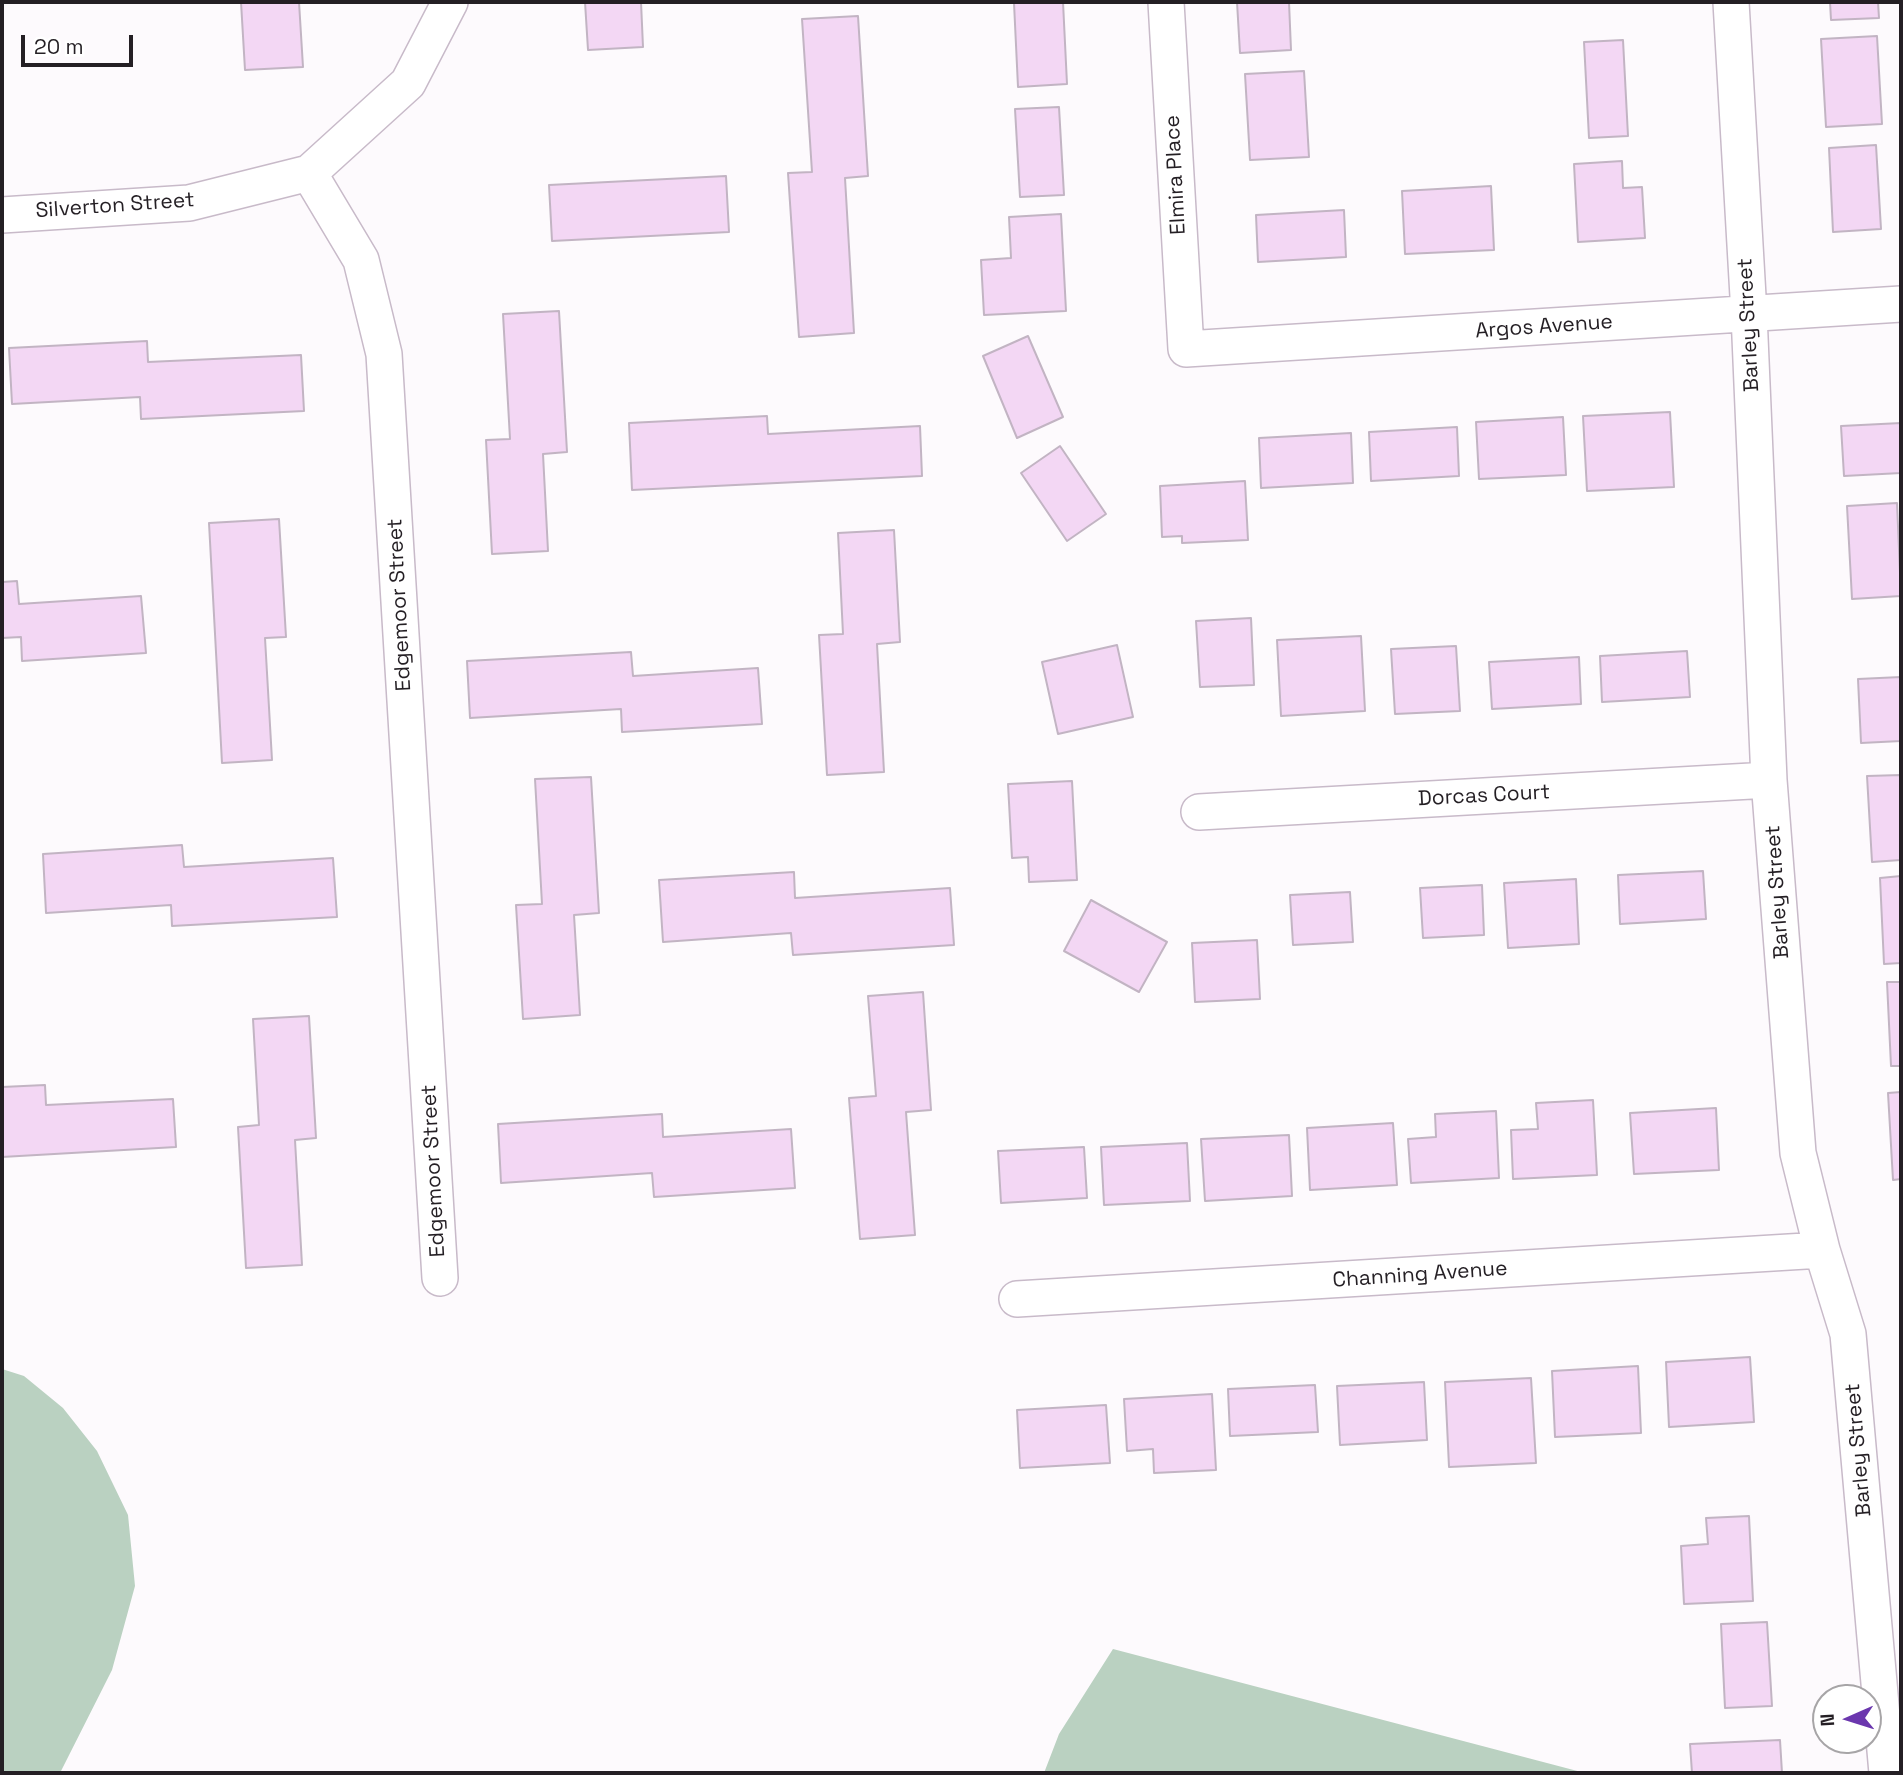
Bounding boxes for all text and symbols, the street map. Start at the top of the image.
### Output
scale bar [24,21,136,65]
text: 20 m [34,33,84,60]
street label: Elmira Place [1160,115,1192,235]
street label: Silverton Street [35,188,195,224]
street label: Barley Street [1733,257,1765,393]
street label: Argos Avenue [1474,310,1614,344]
street label: Edgemoor Street [383,518,417,692]
street label: Dorcas Court [1417,780,1551,812]
street label: Barley Street [1761,824,1795,960]
street label: Edgemoor Street [417,1084,451,1258]
street label: Channing Avenue [1332,1256,1508,1294]
street label: Barley Street [1841,1382,1877,1518]
north arrow [1812,1684,1882,1754]
text: N [1815,1713,1840,1727]

